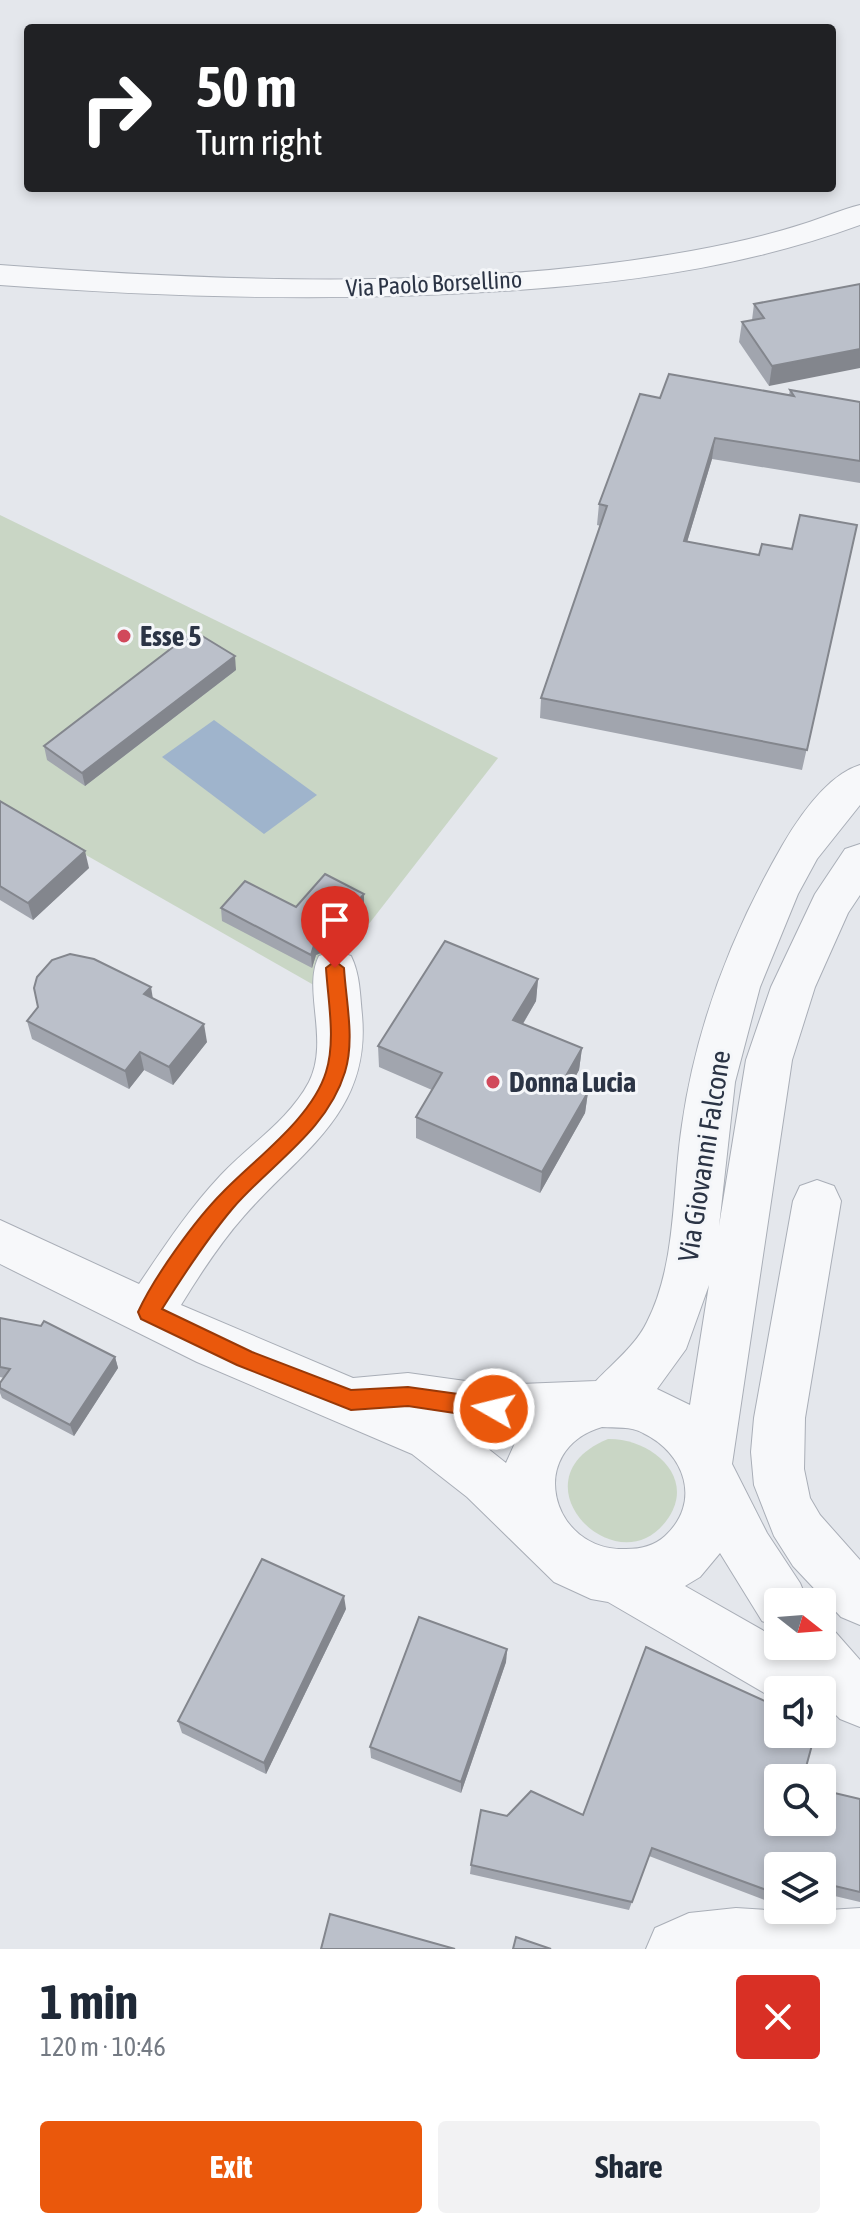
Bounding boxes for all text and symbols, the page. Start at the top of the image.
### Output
text: 50 m [196,55,297,119]
icon: right [64,56,168,160]
text: Turn right [196,121,323,163]
street label: Via Paolo Borsellino [345,265,523,302]
place label: Esse 5 [140,620,201,652]
marker: Esse 5 [115,627,133,645]
pin [301,886,369,968]
icon: arrive [313,898,357,942]
street label: Via Giovanni Falcone [671,1048,737,1264]
place label: Donna Lucia [509,1066,636,1098]
marker: Donna Lucia [484,1073,502,1091]
position arrow [452,1367,536,1451]
north arrow [764,1588,836,1660]
map controls [764,1588,836,1924]
button: sound [764,1676,836,1748]
button: search [764,1764,836,1836]
button: layers [764,1852,836,1924]
text: 1 min [40,1974,138,2029]
button: close [736,1975,820,2059]
text: 120 m · 10:46 [40,2032,166,2062]
button: Exit [40,2121,422,2213]
button: Share [438,2121,820,2213]

